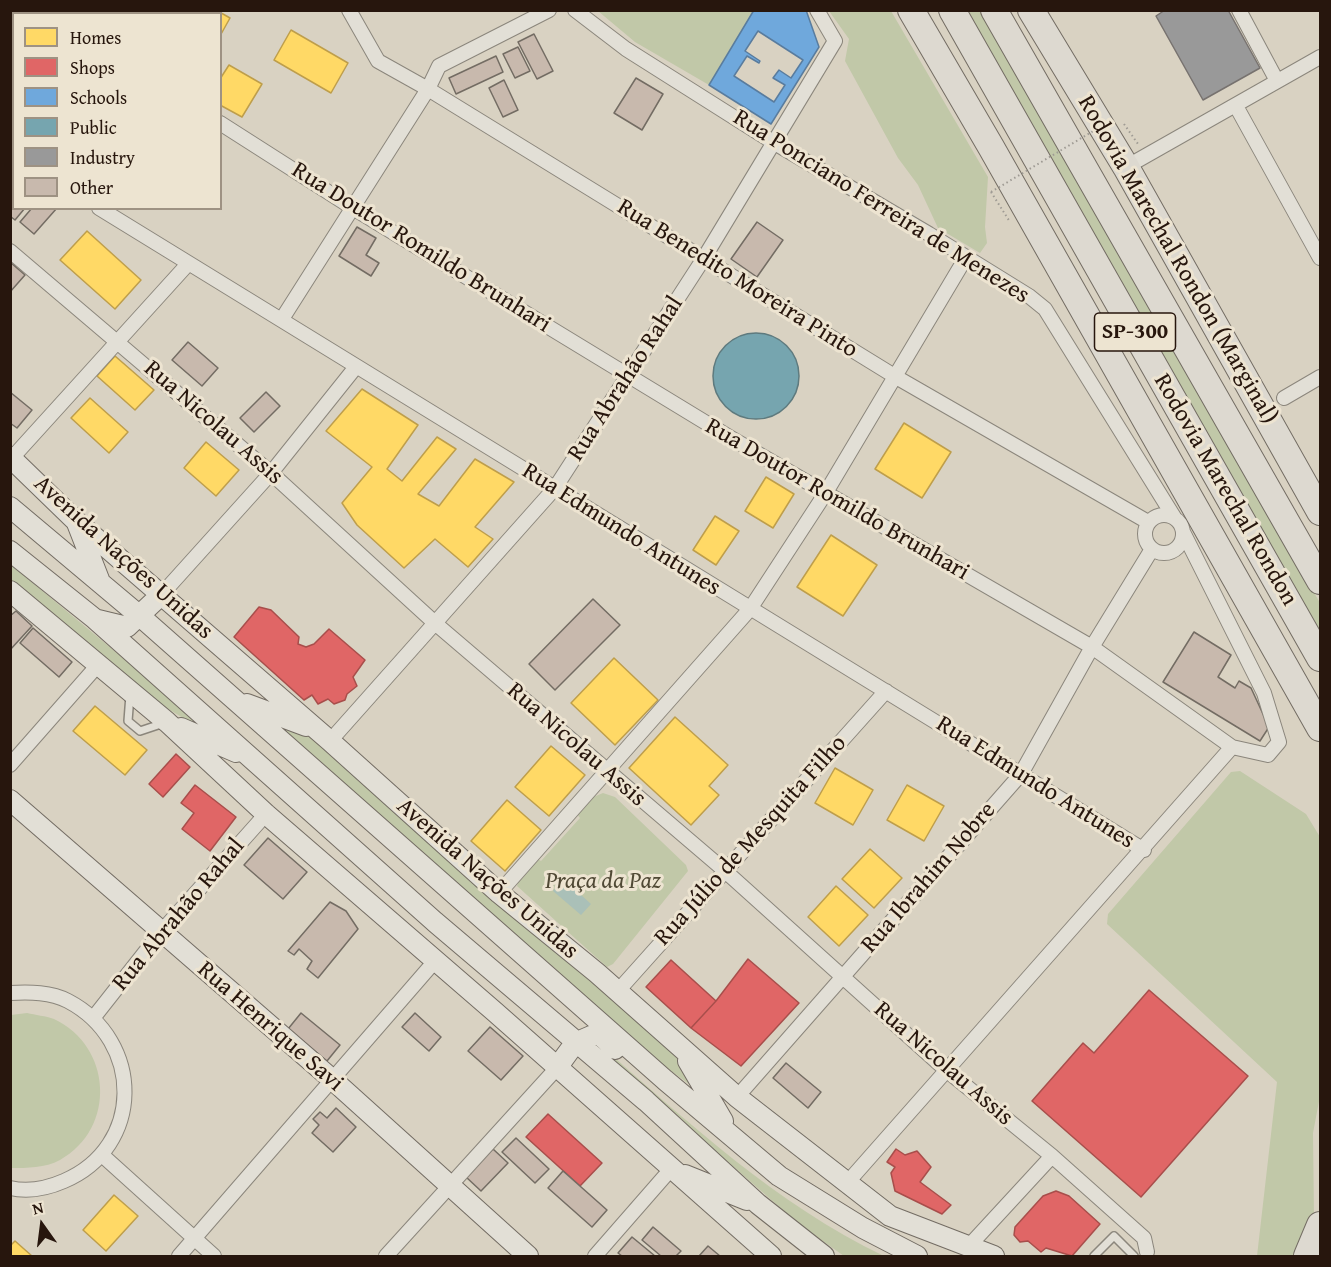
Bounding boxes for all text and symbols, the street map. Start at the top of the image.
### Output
legend [12,12,222,210]
text: Homes [70,24,121,51]
text: Shops [70,54,115,81]
text: Schools [70,84,127,111]
street label: Rodovia Marechal Rondon (Marginal) [1071,90,1283,430]
street label: Rua Ponciano Ferreira de Menezes [728,104,1034,310]
text: Public [70,114,117,141]
text: Industry [70,144,135,171]
street label: Rua Doutor Romildo Brunhari [286,156,556,340]
text: Other [70,174,113,201]
street label: Rua Benedito Moreira Pinto [611,193,863,365]
street label: Rua Abrahão Rahal [562,291,690,467]
road number: SP-300 [1094,313,1176,351]
street label: Rua Nicolau Assis [138,355,288,491]
street label: Rodovia Marechal Rondon [1147,369,1303,611]
street label: Rua Doutor Romildo Brunhari [700,413,974,587]
street label: Rua Edmundo Antunes [516,457,726,603]
street label: Avenida Nações Unidas [27,470,219,646]
street label: Rua Nicolau Assis [501,677,651,813]
street label: Rua Edmundo Antunes [930,710,1140,856]
street label: Rua Júlio de Mesquita Filho [649,730,853,952]
street label: Avenida Nações Unidas [390,792,584,966]
street label: Rua Ibrahim Nobre [856,797,1002,959]
street label: Rua Abrahão Rahal [107,833,251,997]
park label: Praça da Paz [545,868,661,896]
street label: Rua Henrique Savi [191,956,349,1098]
street label: Rua Nicolau Assis [868,996,1018,1132]
north arrow [12,1195,72,1255]
text: N [30,1195,46,1220]

